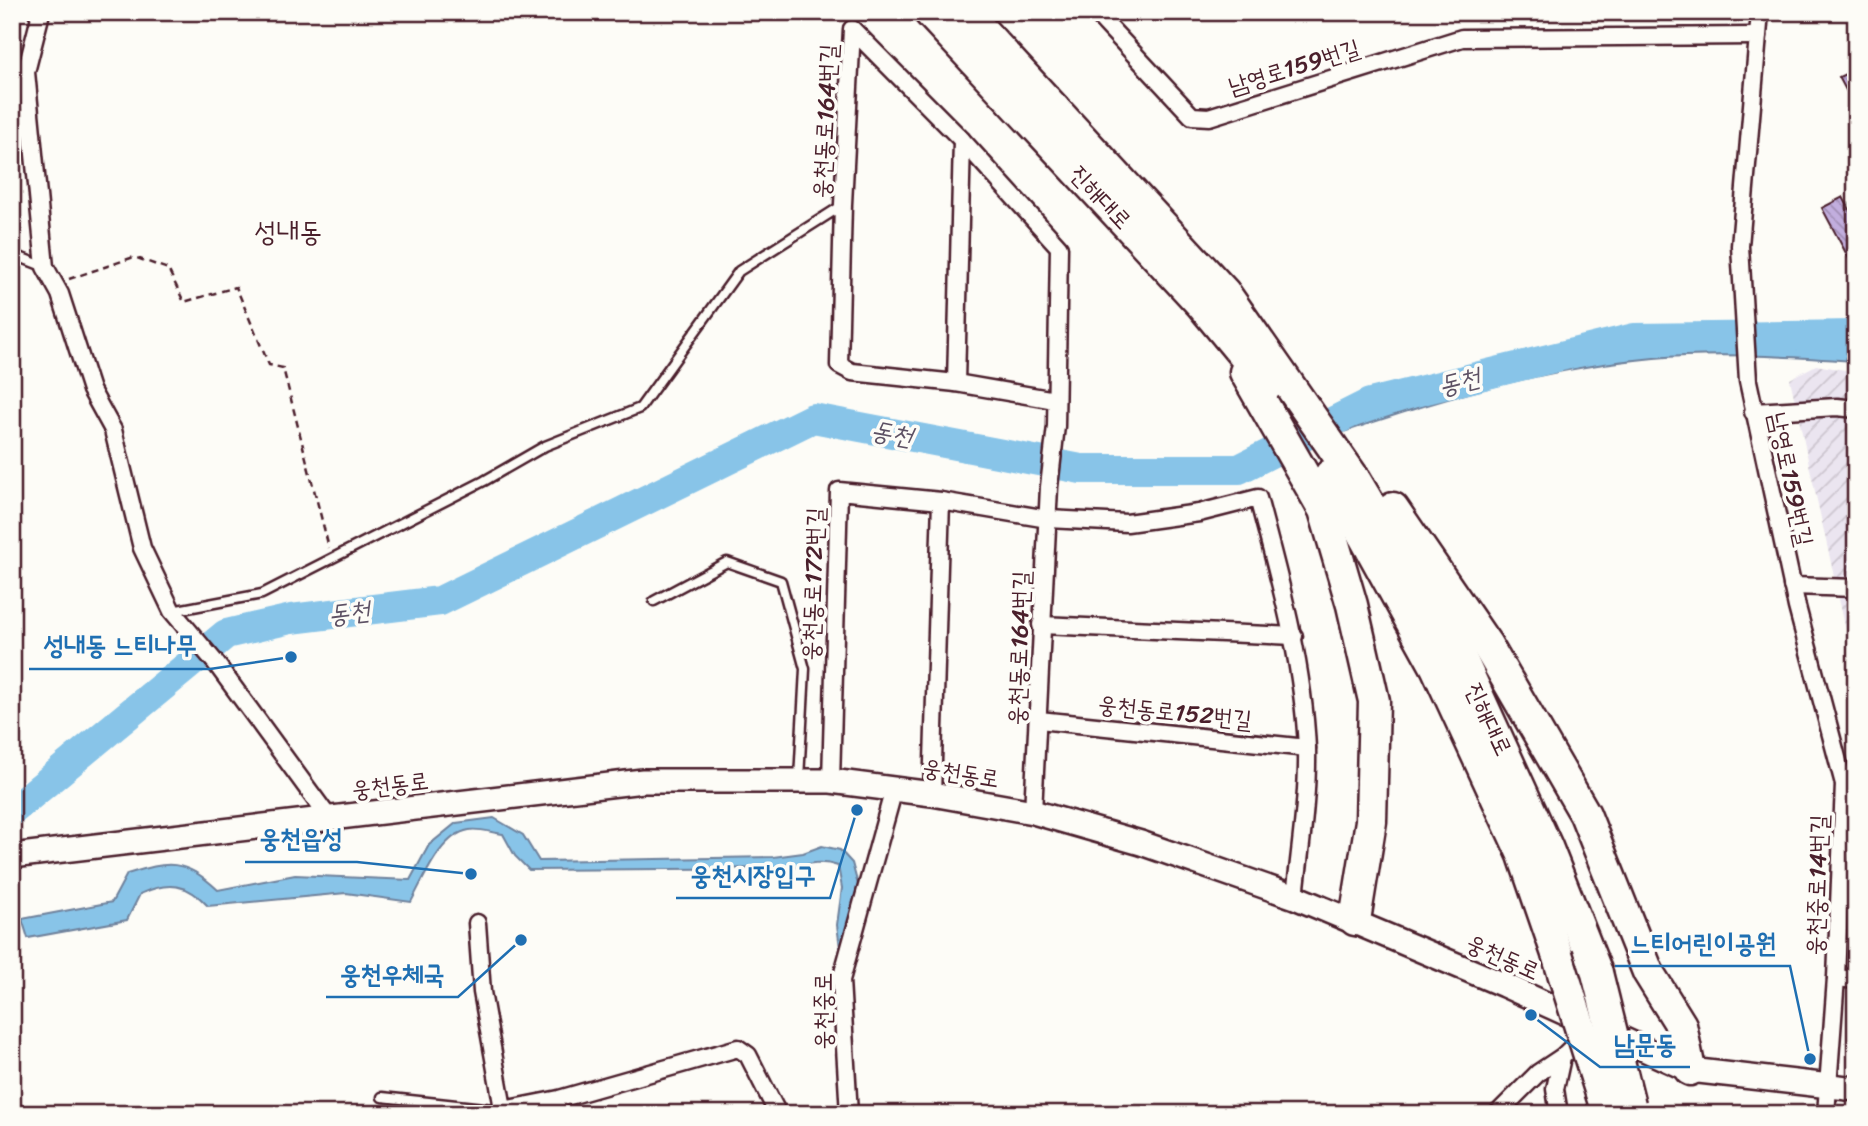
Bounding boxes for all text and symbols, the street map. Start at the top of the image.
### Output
street label: 남영로159번길 [1223,27,1365,107]
street label: 웅천동로164번길 [800,43,850,199]
street label: 진해대로 [1059,154,1143,240]
district label: 성내동 [254,207,322,256]
water label: 동천 [1433,353,1488,408]
water label: 동천 [867,406,920,460]
street label: 남영로159번길 [1756,408,1826,550]
street label: 웅천동로172번길 [789,506,837,662]
street label: 웅천동로164번길 [995,570,1043,726]
water label: 동천 [325,586,376,637]
callout: 성내동 느티나무 [29,622,210,669]
text: 성내동 느티나무 [43,622,197,668]
street label: 진해대로 [1454,675,1524,763]
street label: 웅천동로152번길 [1096,683,1254,741]
street label: 웅천동로 [920,746,1002,800]
street label: 웅천동로 [349,759,431,811]
street label: 웅천중로14번길 [1794,814,1840,956]
callout: 웅천읍성 [245,815,357,862]
text: 웅천읍성 [259,815,343,861]
callout: 웅천시장입구 [676,851,830,898]
text: 웅천시장입구 [690,852,816,898]
callout: 느티어린이공원 [1615,919,1790,966]
text: 느티어린이공원 [1630,920,1776,966]
street label: 웅천동로 [1459,922,1547,992]
callout: 웅천우체국 [326,950,458,997]
text: 웅천우체국 [340,951,444,997]
street label: 웅천중로 [802,972,844,1050]
callout: 남문동 [1600,1020,1690,1067]
text: 남문동 [1614,1021,1676,1067]

